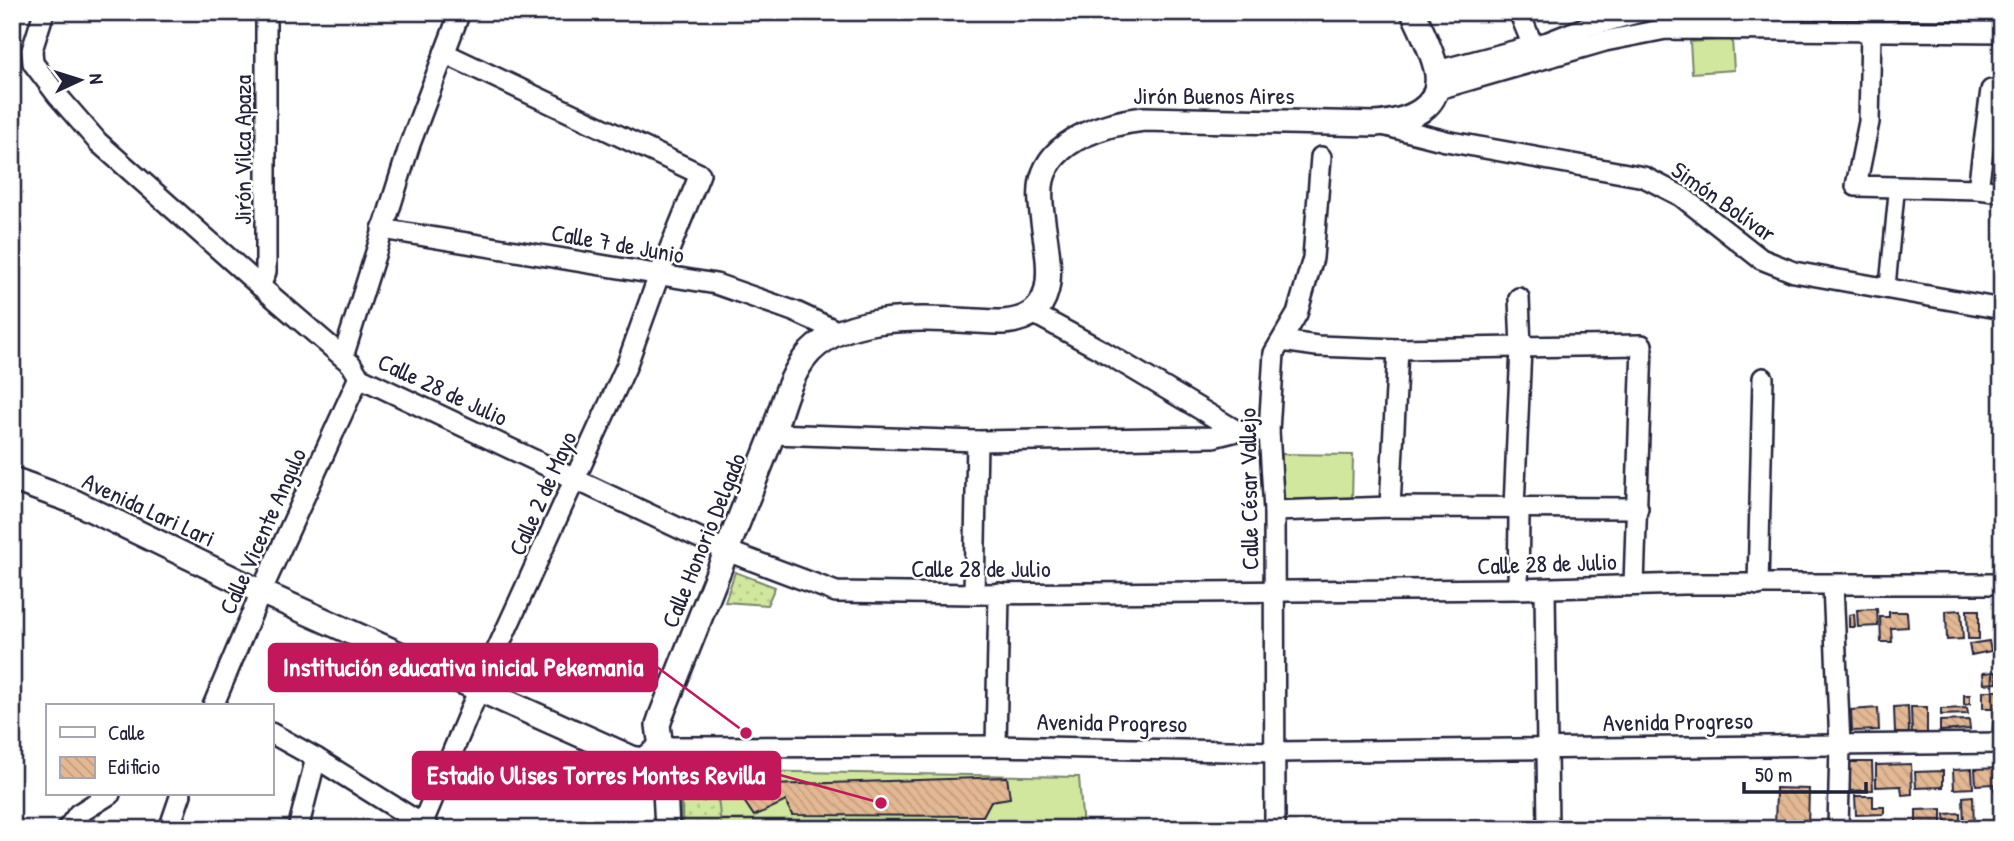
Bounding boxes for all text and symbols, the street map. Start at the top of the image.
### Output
north arrow [46,46,116,116]
text: N [84,73,110,85]
street label: Jirón Vilca Apaza [226,75,258,225]
street label: Jirón Buenos Aires [1133,79,1295,111]
street label: Simón Bolívar [1665,153,1783,249]
street label: Calle 7 de Junio [549,216,687,270]
street label: Calle 28 de Julio [373,345,513,433]
street label: Calle César Vallejo [1231,407,1265,570]
street label: Calle 2 de Mayo [500,426,584,560]
street label: Calle Vicente Angulo [211,443,313,619]
street label: Calle Honorio Delgado [653,448,753,632]
street label: Avenida Lari Lari [78,464,220,554]
street label: Calle 28 de Julio [1477,545,1618,581]
street label: Calle 28 de Julio [911,552,1051,584]
callout: Institución educativa inicial Pekemania [269,644,657,691]
text: Institución educativa inicial Pekemania [283,649,644,684]
legend [46,704,273,796]
street label: Avenida Progreso [1603,704,1754,738]
street label: Avenida Progreso [1037,705,1188,739]
text: Calle [108,718,145,747]
scale bar [1744,750,1867,794]
text: Edificio [108,752,160,781]
callout: Estadio Ulises Torres Montes Revilla [413,752,780,799]
text: Estadio Ulises Torres Montes Revilla [427,757,766,792]
text: 50 m [1755,760,1792,789]

